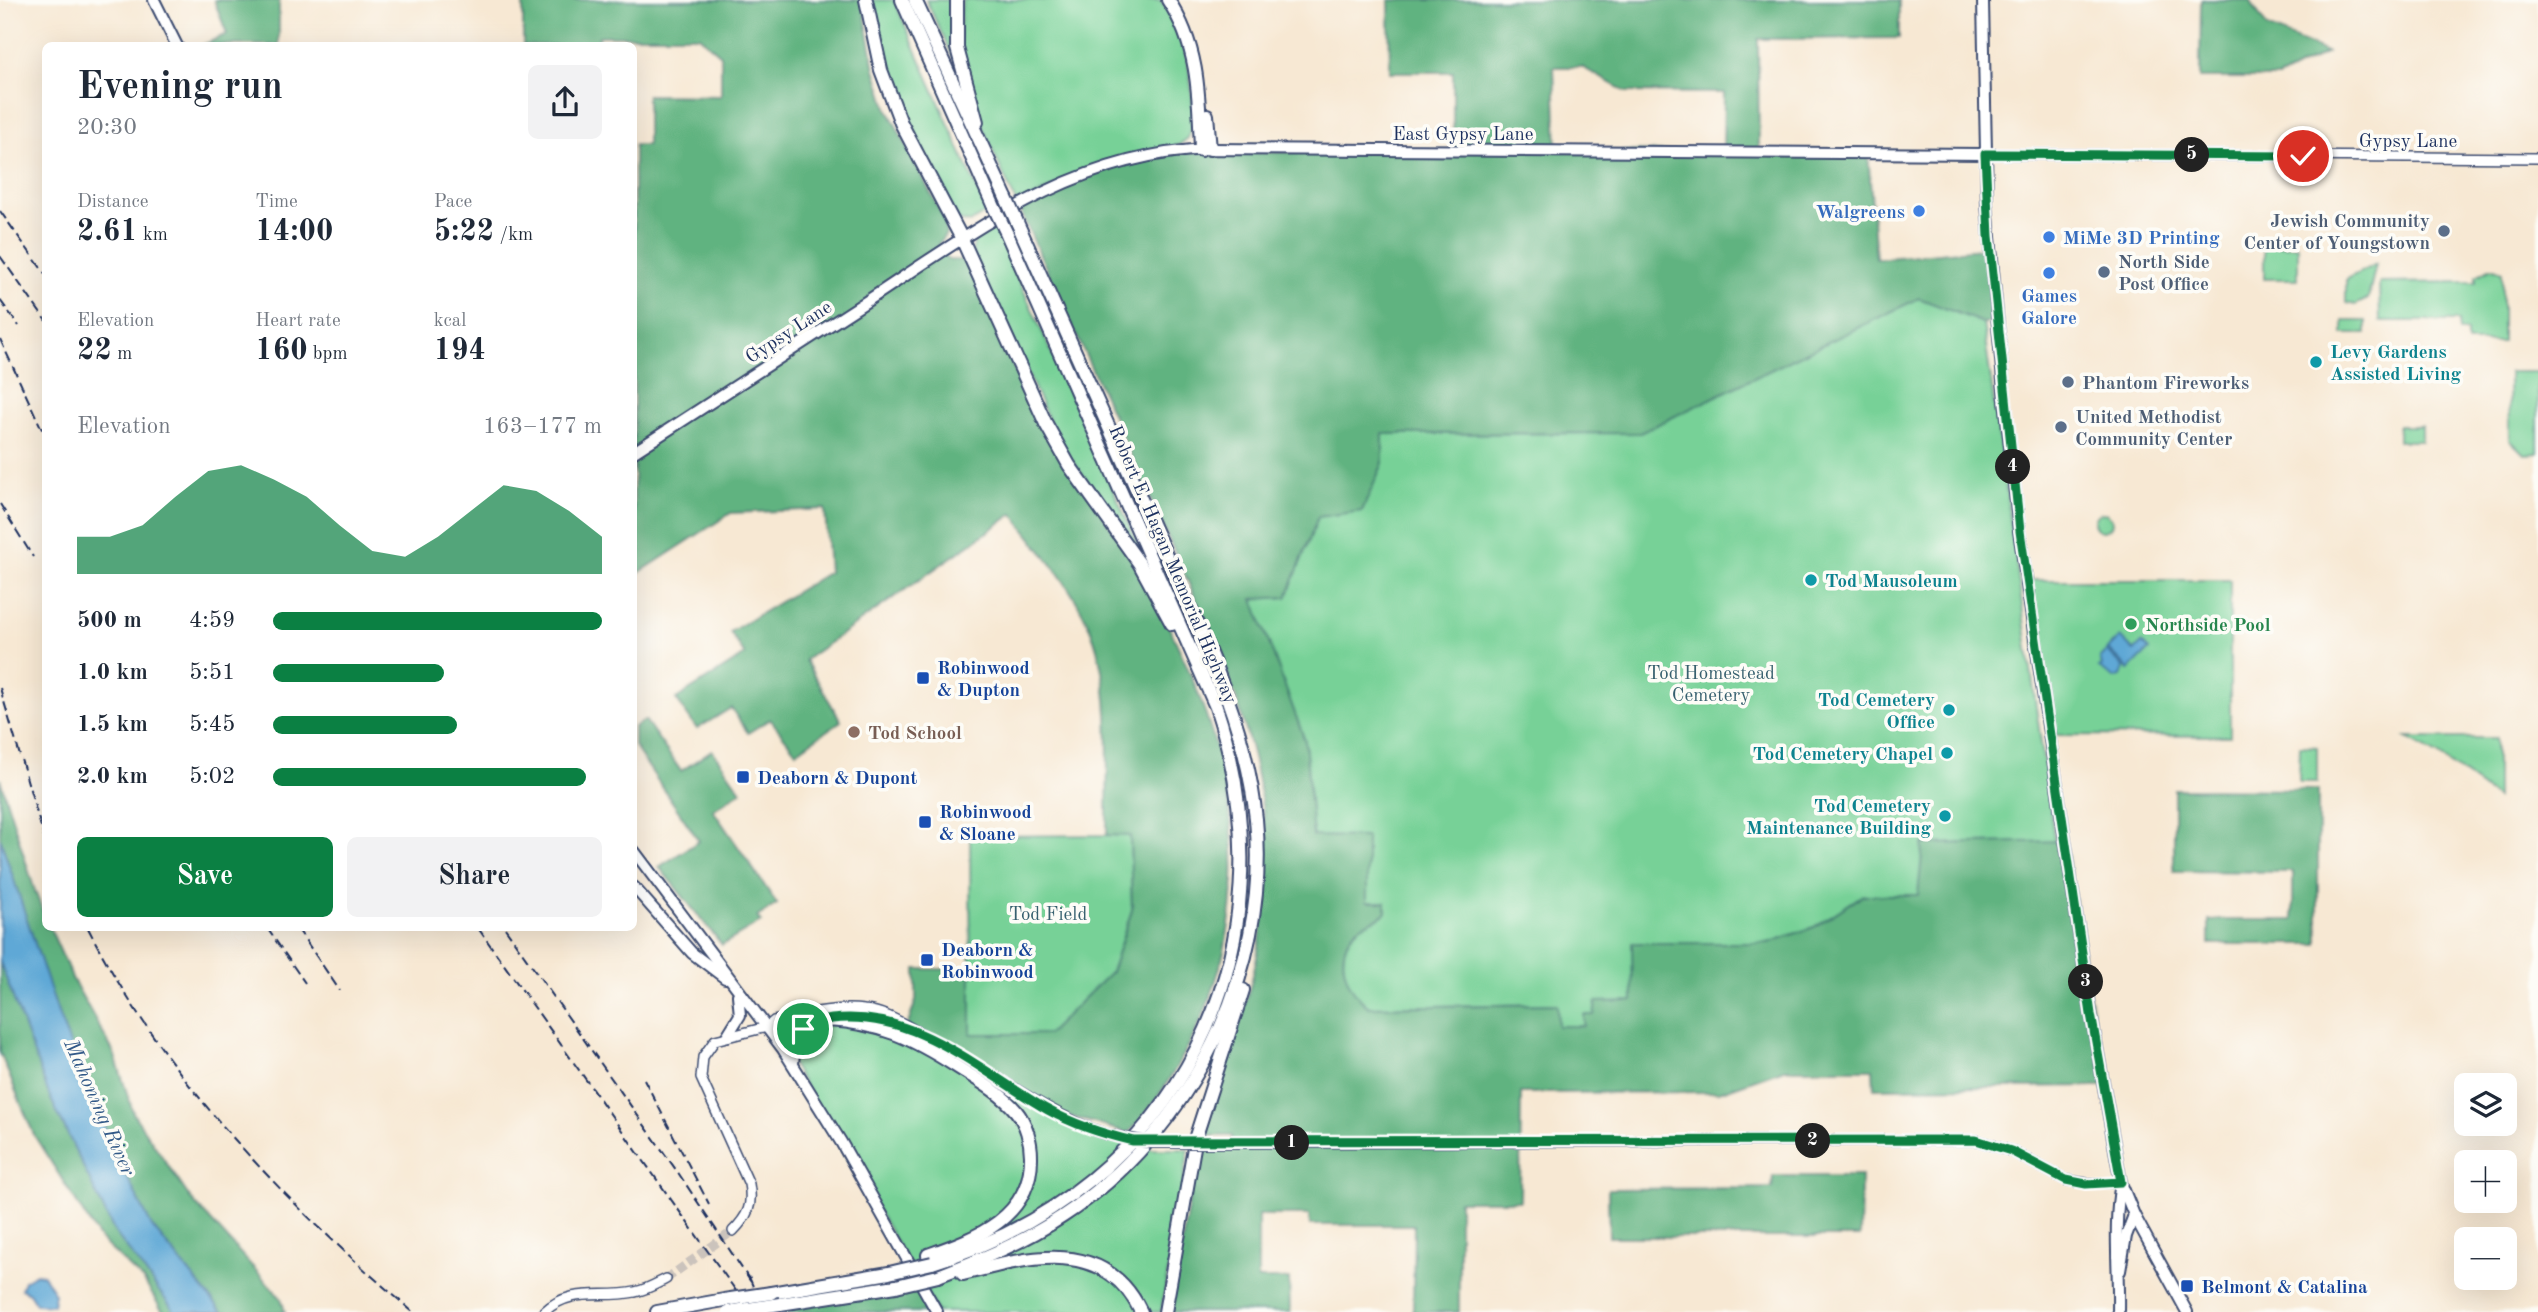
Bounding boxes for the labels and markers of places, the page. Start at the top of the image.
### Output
pin [2273,126,2333,186]
pin: 5 [2174,138,2210,172]
marker: Walgreens [1911,203,1927,219]
place label: Walgreens [1815,204,1905,223]
place label: Jewish Community Center of Youngstown [2244,213,2430,254]
marker: Jewish Community Center of Youngstown [2436,223,2452,239]
marker: MiMe 3D Printing [2041,229,2057,245]
place label: MiMe 3D Printing [2063,230,2220,249]
place label: North Side Post Office [2118,254,2210,295]
marker: North Side Post Office [2096,264,2112,280]
marker: Games Galore [2041,265,2057,281]
place label: Games Galore [2021,288,2077,329]
place label: Levy Gardens Assisted Living [2330,344,2461,385]
marker: Levy Gardens Assisted Living [2308,354,2324,370]
marker: Phantom Fireworks [2060,374,2076,390]
place label: Phantom Fireworks [2082,375,2249,394]
place label: United Methodist Community Center [2075,409,2233,450]
marker: United Methodist Community Center [2053,419,2069,435]
pin: 4 [1996,449,2030,484]
marker: Tod Mausoleum [1803,572,1819,588]
place label: Tod Mausoleum [1825,573,1958,592]
marker: Northside Pool [2123,616,2139,632]
place label: Northside Pool [2145,617,2271,636]
place label: Robinwood & Dupton [937,660,1030,701]
marker: Robinwood & Dupton [915,670,931,686]
place label: Tod Cemetery Office [1818,692,1935,733]
marker: Tod Cemetery Office [1941,702,1957,718]
marker: Tod School [846,724,862,740]
place label: Tod School [868,725,962,744]
marker: Tod Cemetery Chapel [1939,745,1955,761]
place label: Tod Cemetery Chapel [1752,746,1933,765]
marker: Deaborn & Dupont [735,769,751,785]
place label: Deaborn & Dupont [757,770,917,789]
place label: Tod Cemetery Maintenance Building [1746,798,1931,839]
place label: Robinwood & Sloane [939,804,1032,845]
marker: Tod Cemetery Maintenance Building [1937,808,1953,824]
marker: Robinwood & Sloane [917,814,933,830]
place label: Deaborn & Robinwood [941,942,1034,983]
marker: Deaborn & Robinwood [919,952,935,968]
pin: 3 [2068,964,2104,1000]
pin [773,999,833,1059]
pin: 2 [1796,1124,1830,1158]
pin: 1 [1274,1126,1310,1160]
marker: Belmont & Catalina [2179,1278,2195,1294]
place label: Belmont & Catalina [2201,1279,2368,1298]

